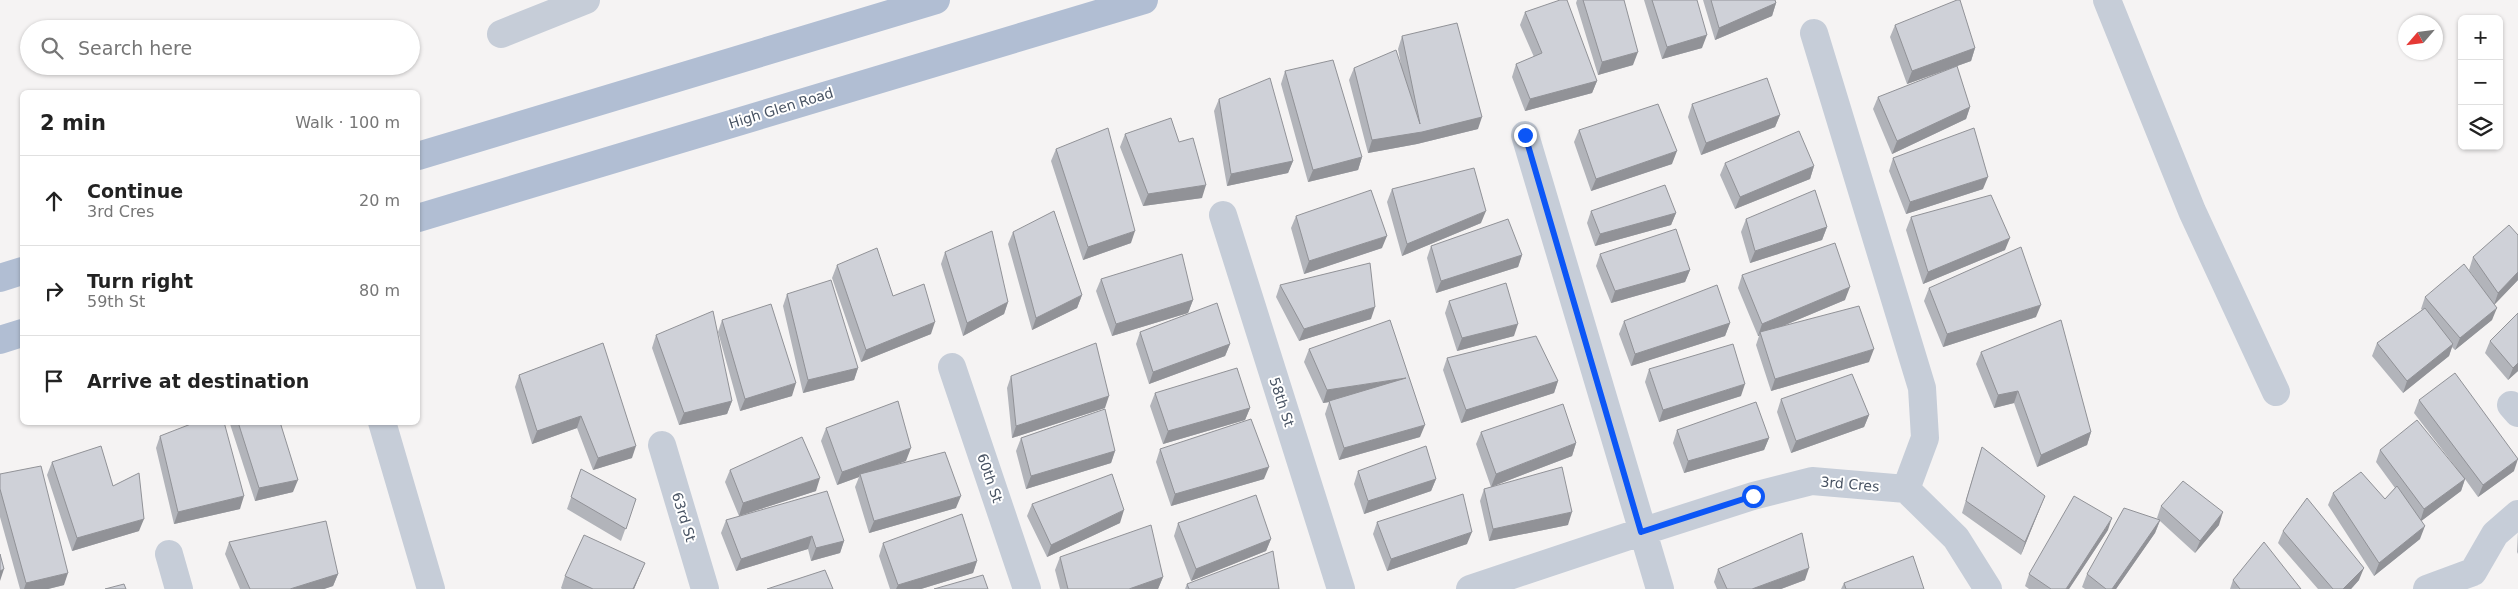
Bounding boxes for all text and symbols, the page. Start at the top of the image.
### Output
north arrow [2398,15,2443,60]
map controls [2458,15,2503,150]
button: + [2458,15,2503,60]
search box [20,20,420,75]
icon: search [38,34,66,62]
text: Search here [78,37,192,59]
button: − [2458,60,2503,105]
street label: High Glen Road [727,84,835,132]
button: layers [2458,105,2503,150]
text: 2 min [40,111,106,135]
text: Walk · 100 m [295,113,400,132]
route end [1514,124,1537,147]
text: Continue [87,180,183,202]
icon: ahead [40,187,68,215]
text: 20 m [359,191,400,210]
text: 3rd Cres [87,202,154,221]
text: Turn right [87,270,193,292]
icon: right [40,277,68,305]
text: 80 m [359,281,400,300]
text: 59th St [87,292,145,311]
icon: arrive [40,367,68,395]
text: Arrive at destination [87,370,309,392]
street label: 58th St [1267,375,1298,429]
street label: 60th St [974,451,1006,505]
street label: 3rd Cres [1820,473,1880,495]
route start [1742,485,1765,508]
street label: 63rd St [669,490,699,544]

